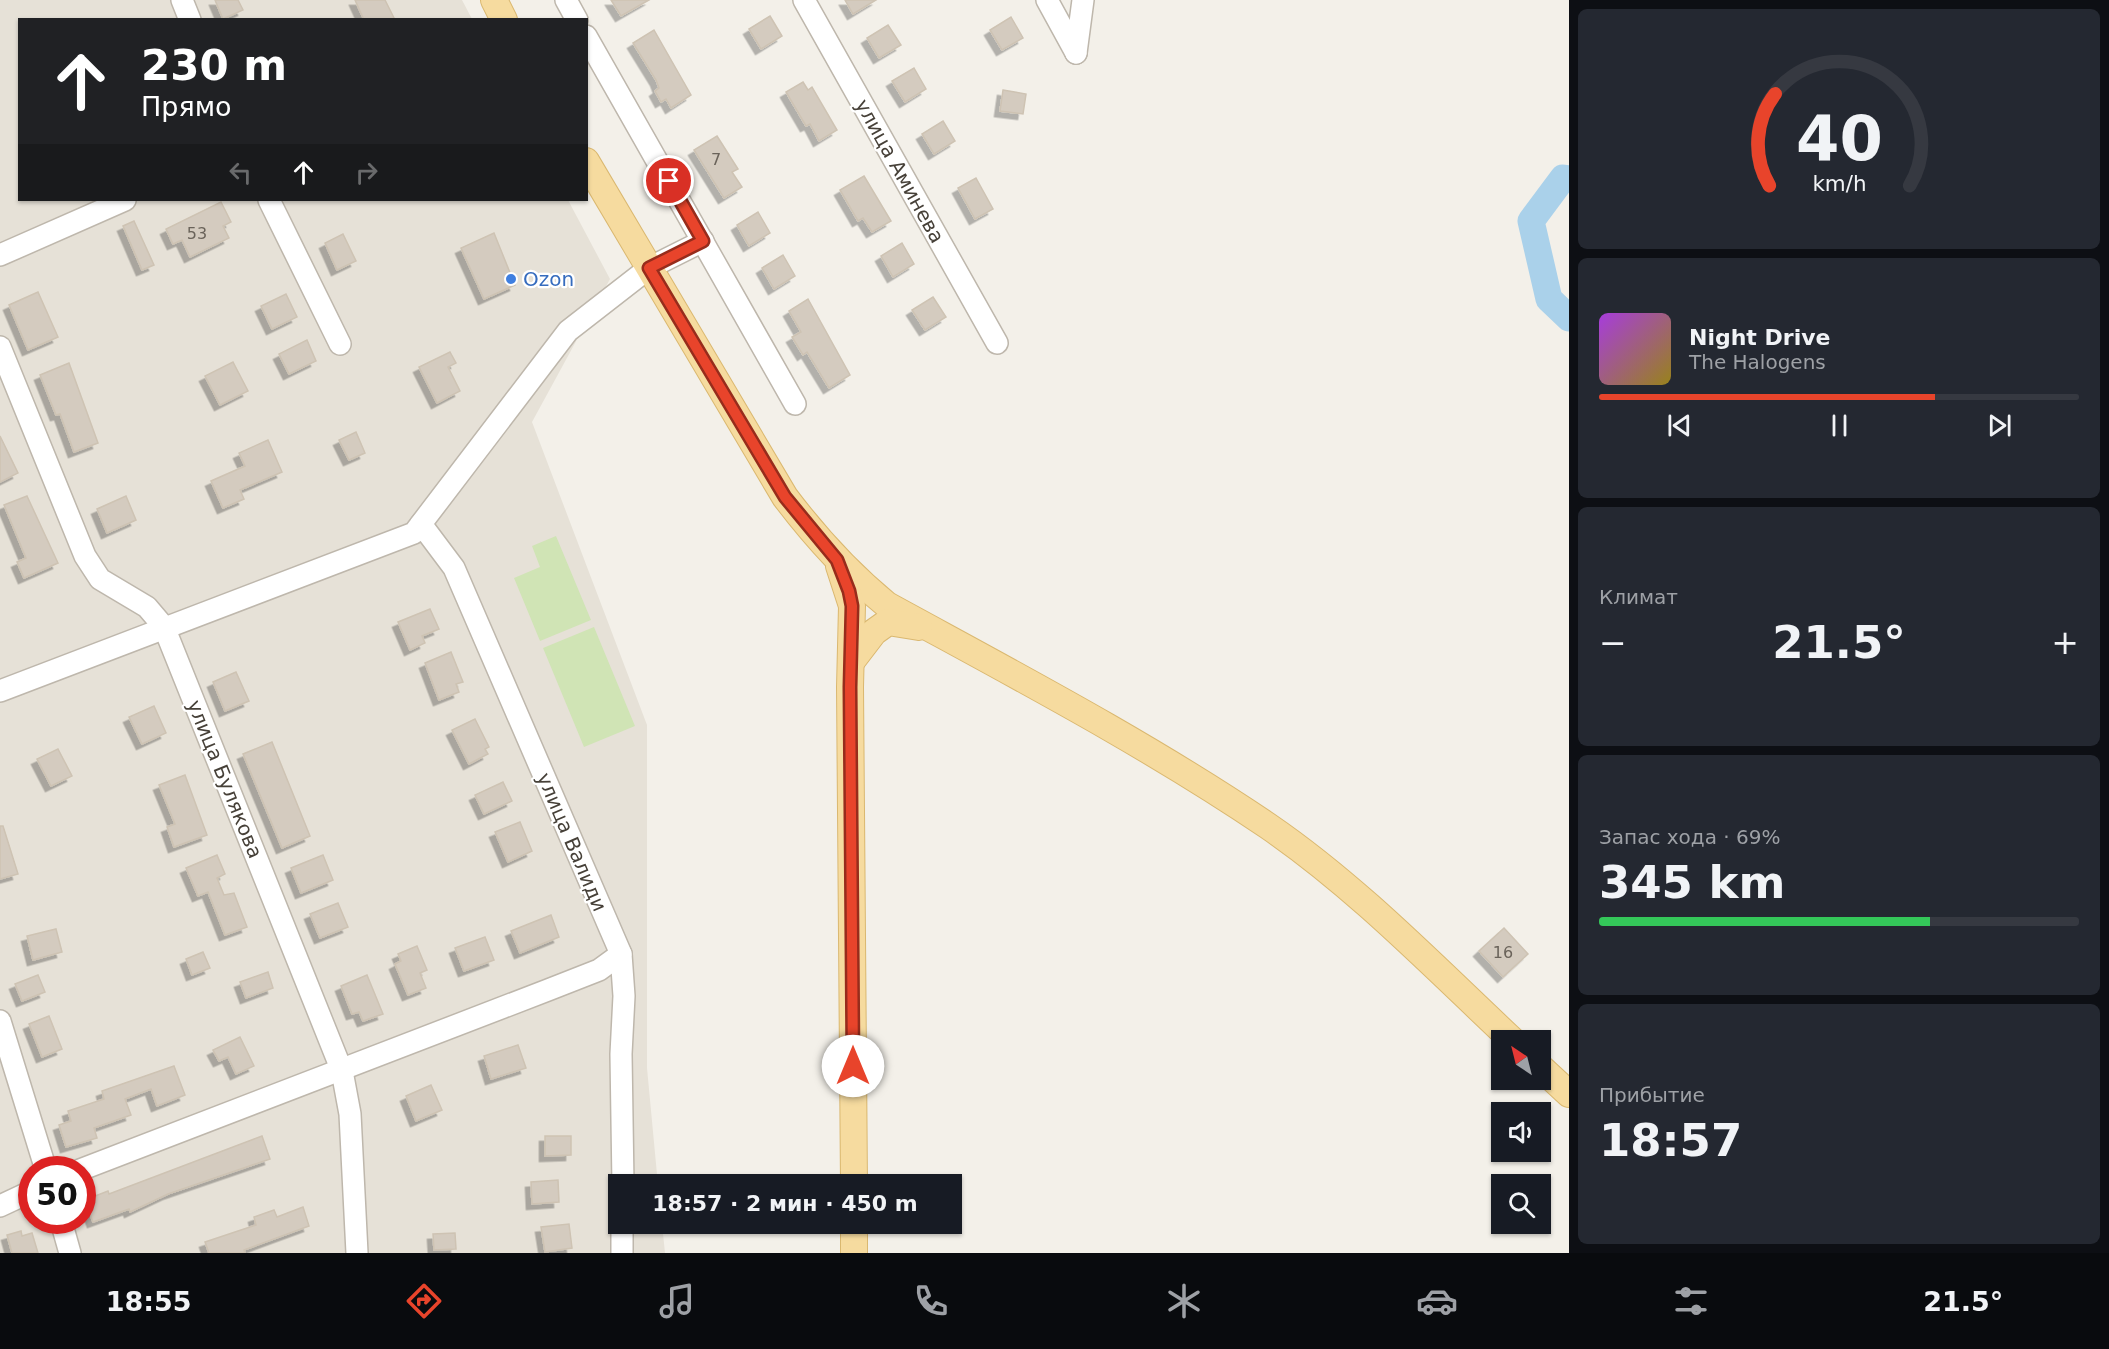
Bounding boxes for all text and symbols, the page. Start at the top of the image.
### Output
text: 230 m [141,41,287,90]
icon: ahead [42,42,120,120]
text: Прямо [141,91,232,122]
street label: улица Аминева [850,95,950,247]
text: 40 [1796,102,1882,175]
house number: 7 [711,150,721,169]
pin [643,155,694,206]
icon: left [224,156,257,189]
icon: ahead [287,156,320,189]
icon: right [350,156,383,189]
icon: arrive [652,164,685,197]
text: km/h [1812,171,1866,196]
house number: 53 [187,224,207,243]
place label: Ozon [523,267,574,291]
marker: Ozon [504,272,518,286]
text: Night Drive [1689,325,1830,350]
text: The Halogens [1689,350,1826,374]
icon: previous [1663,409,1696,442]
icon: pause [1823,409,1856,442]
icon: next [1983,409,2016,442]
text: Климат [1599,585,1678,609]
text: 21.5° [1772,616,1906,669]
text: − [1599,623,1627,662]
text: + [2051,623,2079,662]
street label: улица Булякова [182,696,268,862]
street label: улица Валиди [532,769,612,915]
text: Запас хода · 69% [1599,825,1780,849]
text: 345 km [1599,856,1785,909]
house number: 16 [1493,943,1513,962]
north arrow [1491,1030,1551,1090]
map controls [1491,1030,1551,1234]
position arrow [821,1034,885,1098]
text: Прибытие [1599,1083,1705,1107]
button: sound [1491,1102,1551,1162]
text: 18:57 [1599,1114,1742,1167]
speed limit sign: 50 [18,1156,96,1234]
button: search [1491,1174,1551,1234]
text: 18:57 · 2 мин · 450 m [652,1191,918,1216]
icon: directions [403,1280,445,1322]
icon: music [656,1280,698,1322]
icon: phone [910,1280,952,1322]
icon: climate [1163,1280,1205,1322]
icon: car [1416,1280,1458,1322]
icon: filters [1670,1280,1712,1322]
text: 18:55 [106,1286,192,1317]
text: 21.5° [1923,1286,2003,1317]

